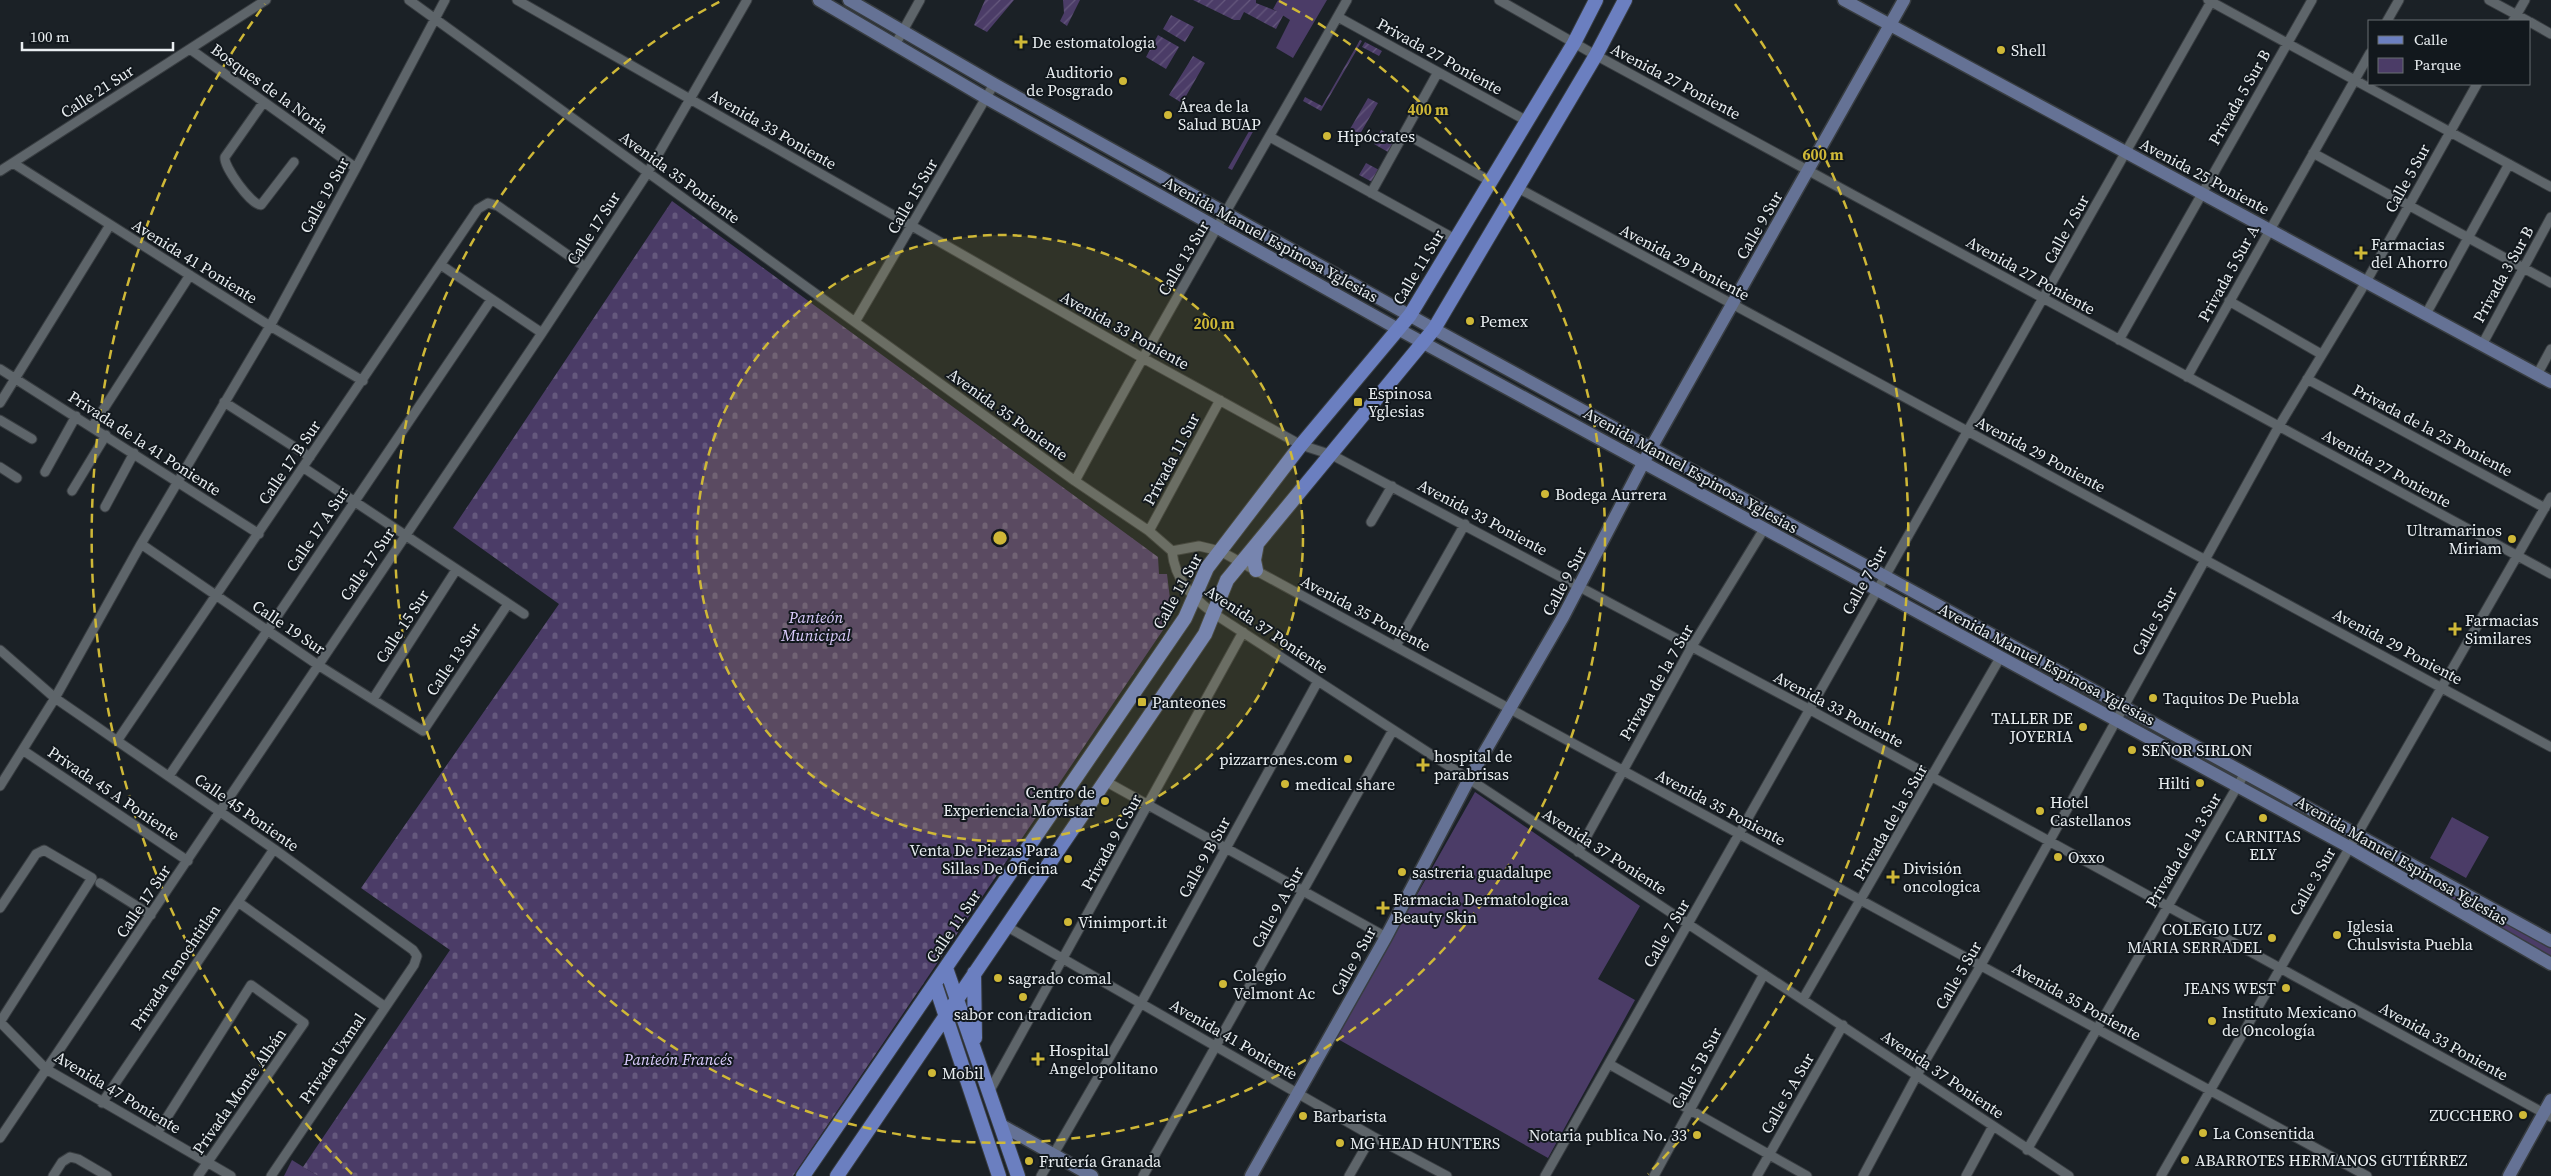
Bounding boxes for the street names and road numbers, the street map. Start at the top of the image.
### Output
street label: Privada 27 Poniente [1373,12,1507,100]
street label: Avenida 27 Poniente [1607,37,1745,125]
street label: Bosques de la Noria [207,38,334,139]
street label: Privada 5 Sur B [2203,45,2275,149]
street label: Calle 21 Sur [56,59,138,123]
street label: Avenida 33 Poniente [705,83,841,175]
street label: Avenida 35 Poniente [615,126,745,228]
street label: Avenida 25 Poniente [2136,132,2274,220]
street label: Calle 5 Sur [2379,139,2435,216]
street label: Calle 19 Sur [294,153,354,237]
street label: Calle 15 Sur [882,154,943,238]
street label: Avenida Manuel Espinosa Yglesias [1160,171,1382,307]
street label: Calle 17 Sur [561,187,625,269]
street label: Calle 9 Sur [1731,187,1788,263]
street label: Calle 7 Sur [2038,190,2094,267]
street label: Avenida 41 Poniente [128,214,262,308]
street label: Calle 13 Sur [1152,216,1214,299]
street label: Avenida 29 Poniente [1616,218,1754,306]
street label: Privada 5 Sur A [2192,220,2264,325]
street label: Privada 3 Sur B [2467,222,2539,326]
street label: Calle 11 Sur [1387,225,1449,308]
street label: Avenida 27 Poniente [1963,230,2099,320]
street label: Avenida 33 Poniente [1057,285,1193,375]
street label: Avenida 35 Poniente [943,363,1073,465]
street label: Privada de la 25 Poniente [2349,379,2517,481]
street label: Privada de la 41 Poniente [64,385,226,501]
street label: Avenida Manuel Espinosa Yglesias [1580,402,1802,538]
street label: Privada 11 Sur [1138,409,1205,509]
street label: Avenida 29 Poniente [1972,410,2110,498]
street label: Calle 17 B Sur [253,415,325,508]
street label: Avenida 27 Poniente [2319,423,2455,513]
street label: Avenida 33 Poniente [1414,473,1552,561]
street label: Calle 17 A Sur [281,482,354,576]
street label: Calle 17 Sur [335,523,400,605]
street label: Calle 7 Sur [1836,541,1892,618]
street label: Calle 9 Sur [1537,542,1592,620]
street label: Calle 11 Sur [1147,549,1207,633]
street label: Avenida 35 Poniente [1297,569,1435,657]
street label: Avenida 37 Poniente [1201,580,1333,678]
street label: Calle 5 Sur [2126,582,2182,659]
street label: Calle 15 Sur [370,585,434,667]
street label: Calle 19 Sur [248,595,330,660]
street label: Avenida Manuel Espinosa Yglesias [1935,597,2159,731]
street label: Avenida 29 Poniente [2329,602,2467,690]
street label: Calle 13 Sur [421,618,486,700]
street label: Privada de la 7 Sur [1614,620,1698,744]
street label: Avenida 33 Poniente [1770,665,1908,753]
street label: Privada 45 A Poniente [44,741,184,845]
street label: Privada de la 5 Sur [1848,760,1932,884]
street label: Avenida 35 Poniente [1652,763,1790,851]
street label: Calle 45 Poniente [190,768,304,856]
street label: Privada de la 3 Sur [2140,788,2226,912]
street label: Privada 9 C Sur [1075,790,1147,894]
street label: Avenida Manuel Espinosa Yglesias [2292,790,2512,930]
street label: Avenida 37 Poniente [1539,803,1671,899]
street label: Calle 9 B Sur [1173,812,1235,901]
street label: Calle 3 Sur [2284,843,2341,919]
street label: Calle 17 Sur [111,860,176,942]
street label: Calle 9 A Sur [1246,862,1309,952]
street label: Calle 11 Sur [921,885,986,967]
street label: Calle 7 Sur [1638,895,1695,971]
street label: Privada Tenochtitlan [125,900,225,1034]
street label: Calle 9 Sur [1325,922,1381,999]
street label: Calle 5 Sur [1930,937,1987,1013]
street label: Avenida 35 Poniente [2009,956,2145,1046]
street label: Avenida 41 Poniente [1166,993,1302,1085]
street label: Avenida 33 Poniente [2376,996,2512,1086]
street label: Privada Uxmal [294,1008,370,1107]
street label: Privada Monte Albán [187,1023,291,1158]
street label: Calle 5 B Sur [1665,1023,1727,1113]
street label: Avenida 37 Poniente [1877,1025,2009,1123]
street label: Avenida 47 Poniente [51,1045,185,1139]
street label: Calle 5 A Sur [1755,1048,1819,1137]

